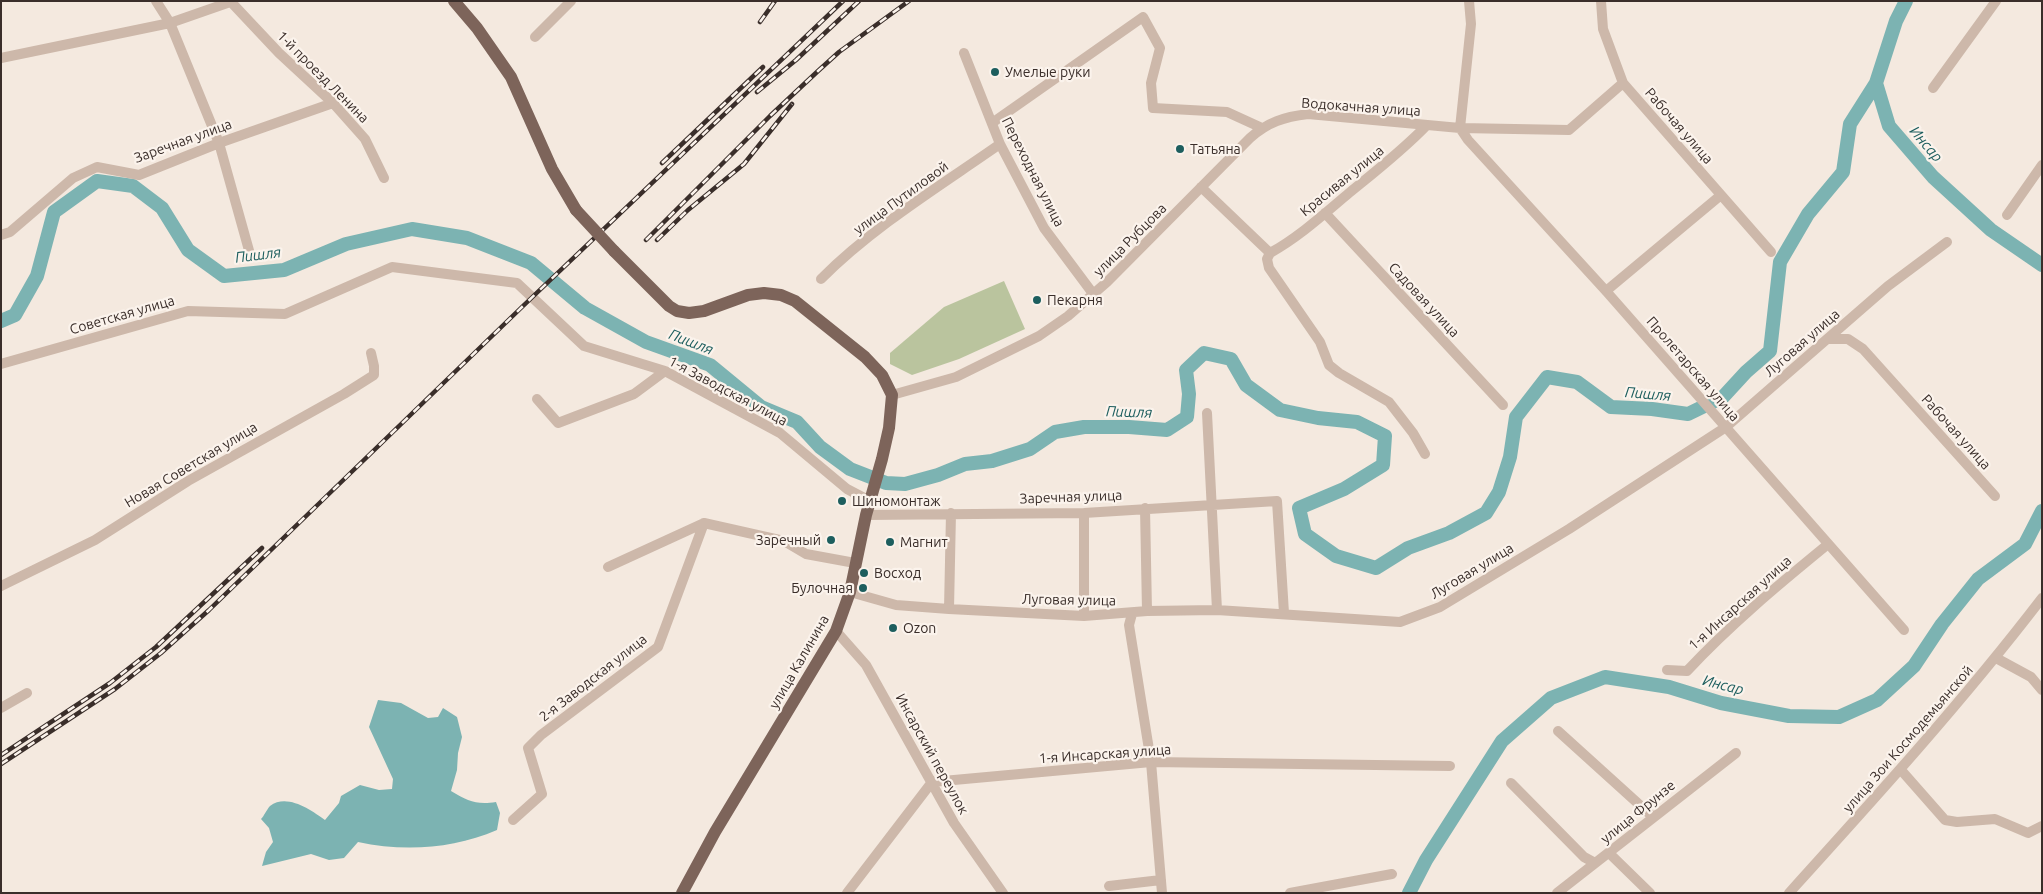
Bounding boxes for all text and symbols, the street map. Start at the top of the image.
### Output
street label: 1-й проезд Ленина [274,28,372,126]
place label: Умелые руки [1005,64,1090,80]
marker: Умелые руки [989,66,1001,78]
street label: Рабочая улица [1641,84,1717,168]
street label: Водокачная улица [1301,94,1421,120]
street label: Переходная улица [998,114,1068,230]
street label: Заречная улица [132,116,234,166]
water label: Инсар [1906,122,1946,166]
place label: Татьяна [1190,141,1241,157]
street label: Красивая улица [1297,142,1387,220]
marker: Татьяна [1174,143,1186,155]
street label: улица Путиловой [850,158,952,238]
street label: улица Рубцова [1090,200,1170,280]
water label: Пишля [234,243,282,267]
street label: Садовая улица [1385,259,1463,341]
street label: Советская улица [68,292,176,338]
place label: Пекарня [1047,292,1103,308]
marker: Пекарня [1031,294,1043,306]
street label: Луговая улица [1761,306,1843,380]
street label: Пролетарская улица [1643,313,1743,425]
water label: Пишля [666,325,716,359]
street label: 1-я Заводская улица [666,353,790,429]
water label: Пишля [1624,383,1672,405]
street label: Рабочая улица [1918,391,1994,473]
water label: Пишля [1106,402,1152,422]
street label: Новая Советская улица [122,419,260,511]
street label: Заречная улица [1019,487,1123,507]
place label: Шиномонтаж [852,493,941,509]
marker: Шиномонтаж [836,495,848,507]
place label: Заречный [756,532,821,548]
marker: Заречный [825,534,837,546]
place label: Магнит [900,534,948,550]
marker: Магнит [884,536,896,548]
street label: Луговая улица [1427,540,1517,602]
street label: 1-я Инсарская улица [1685,552,1795,654]
place label: Восход [874,565,921,581]
marker: Восход [858,567,870,579]
place label: Булочная [791,580,853,596]
marker: Булочная [857,582,869,594]
street label: Луговая улица [1022,591,1116,609]
street label: улица Калинина [765,612,833,712]
place label: Ozon [903,620,936,636]
marker: Ozon [887,622,899,634]
street label: 2-я Заводская улица [536,631,650,725]
street label: улица Зои Космодемьянской [1840,662,1976,816]
water label: Инсар [1701,671,1745,699]
street label: Инсарский переулок [892,691,972,817]
street label: 1-я Инсарская улица [1038,741,1172,767]
street label: улица Фрунзе [1597,777,1679,847]

